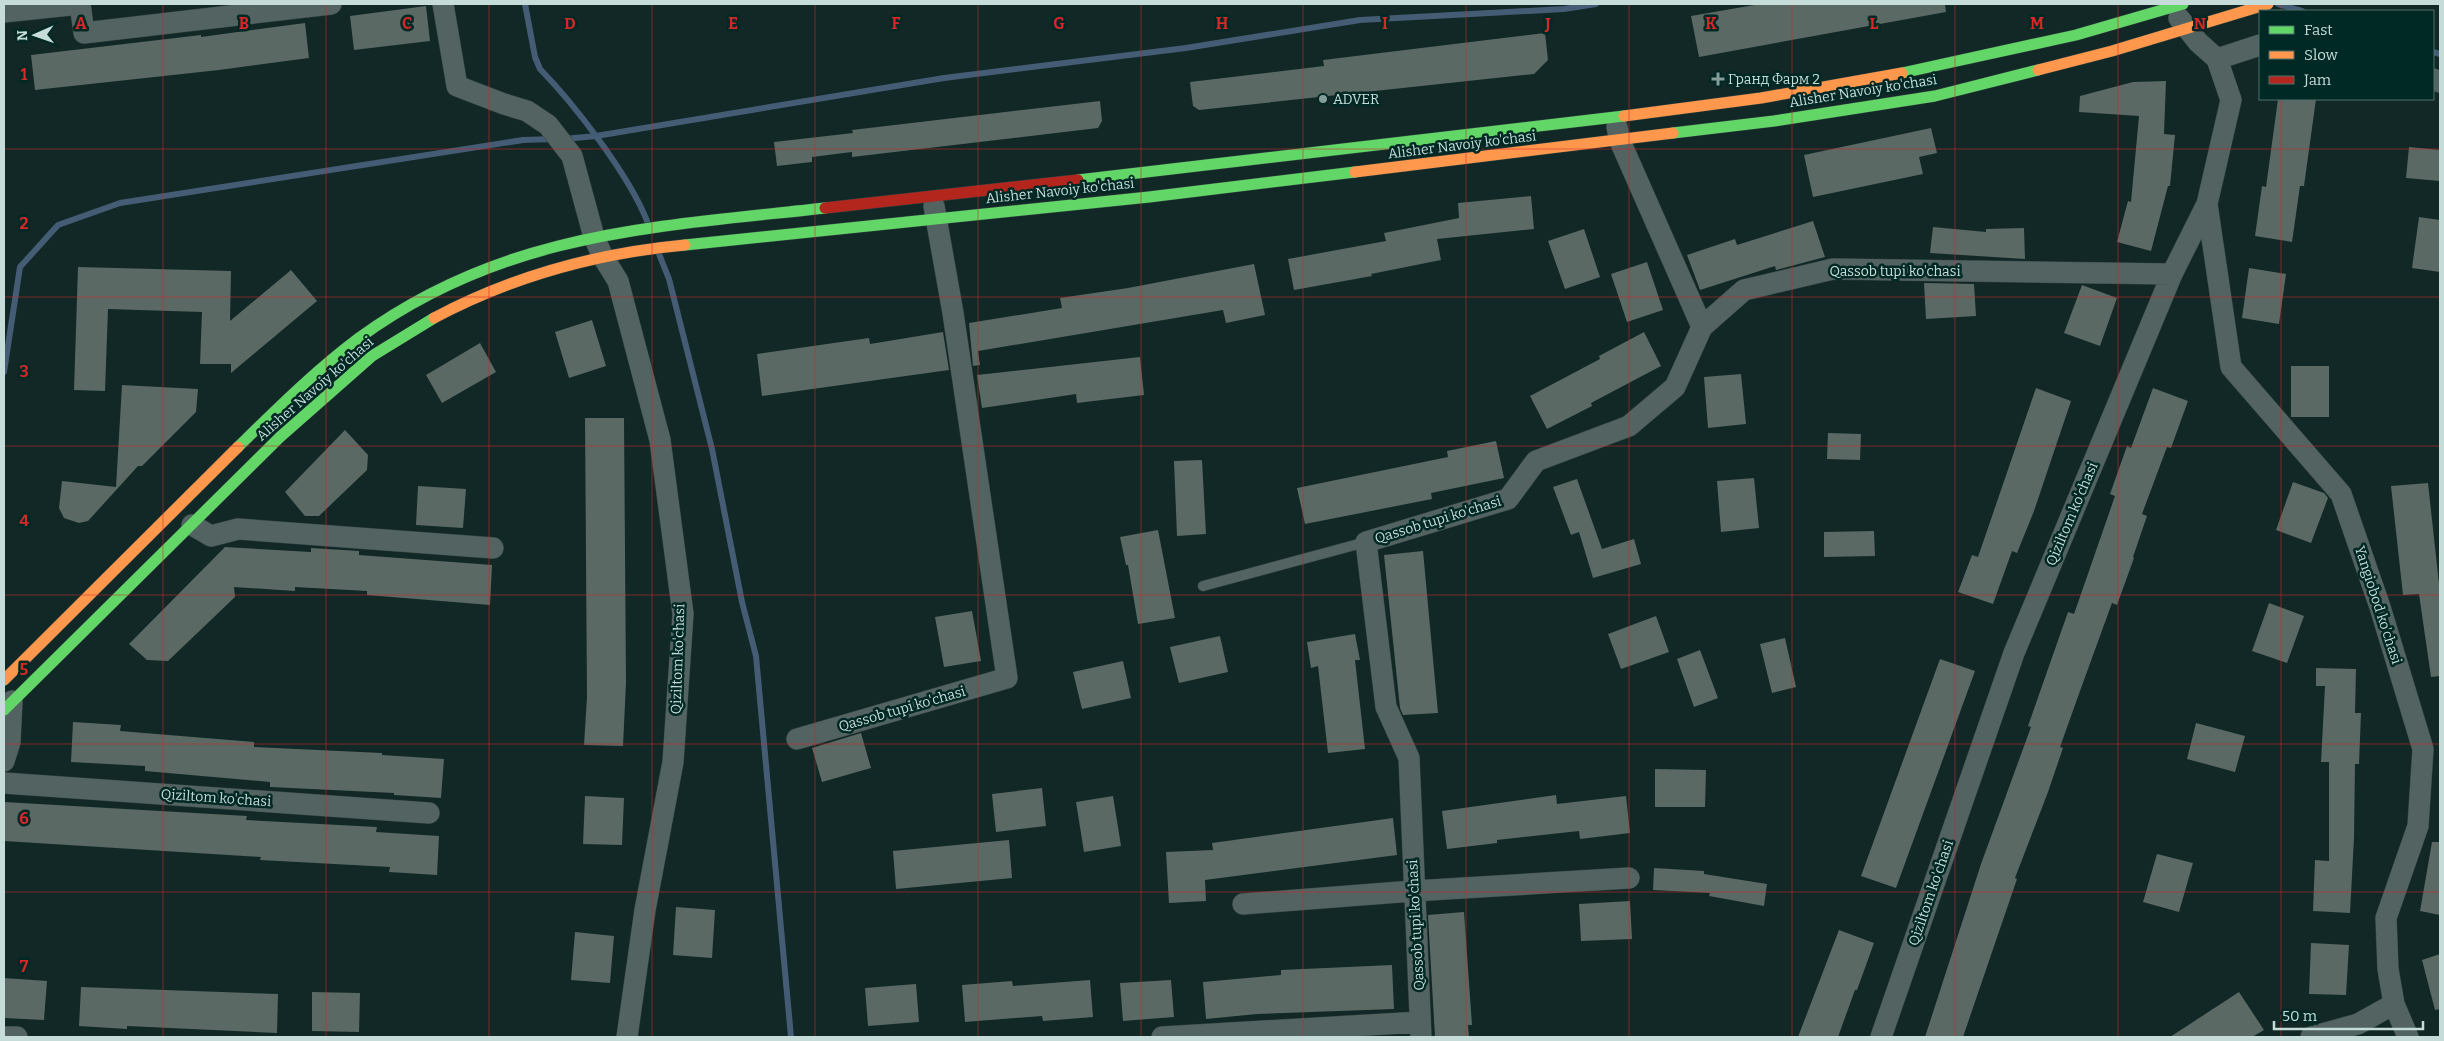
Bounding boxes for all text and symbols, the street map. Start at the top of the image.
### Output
north arrow [10,10,60,60]
legend [2259,10,2434,100]
text: A [75,14,87,33]
text: B [239,14,249,33]
text: C [402,14,412,33]
text: D [564,14,576,33]
text: E [728,14,738,33]
text: F [892,14,901,33]
text: G [1053,14,1065,33]
text: H [1216,14,1229,33]
text: I [1382,14,1388,33]
text: J [1544,14,1551,33]
text: K [1705,14,1717,33]
text: L [1870,14,1879,33]
text: M [2030,14,2044,33]
text: N [2194,14,2206,33]
text: Fast [2304,21,2333,39]
text: N [14,30,31,41]
text: Slow [2304,46,2339,64]
text: 1 [21,65,28,84]
place label: Гранд Фарм 2 [1728,71,1820,88]
street label: Alisher Navoiy ko'chasi [1788,71,1938,111]
text: Jam [2303,71,2332,89]
marker: Гранд Фарм 2 [1712,73,1724,85]
place label: ADVER [1333,91,1379,108]
marker: ADVER [1317,93,1329,105]
street label: Alisher Navoiy ko'chasi [1387,127,1537,163]
street label: Alisher Navoiy ko'chasi [985,175,1135,207]
text: 2 [19,214,29,233]
street label: Qassob tupi ko'chasi [1829,263,1961,280]
street label: Alisher Navoiy ko'chasi [253,334,377,444]
text: 3 [19,362,29,381]
street label: Qiziltom ko'chasi [2043,460,2101,568]
street label: Qassob tupi ko'chasi [1373,493,1503,547]
text: 4 [19,511,29,530]
street label: Yangiobod ko'chasi [2351,544,2405,666]
street label: Qiziltom ko'chasi [668,603,688,715]
text: 5 [20,660,29,679]
street label: Qassob tupi ko'chasi [837,683,967,735]
street label: Qiziltom ko'chasi [160,786,272,810]
text: 6 [19,809,29,828]
street label: Qiziltom ko'chasi [1905,838,1957,948]
street label: Qassob tupi ko'chasi [1404,859,1428,991]
text: 7 [20,957,29,976]
scale bar [2274,998,2423,1030]
text: 50 m [2282,1007,2318,1025]

